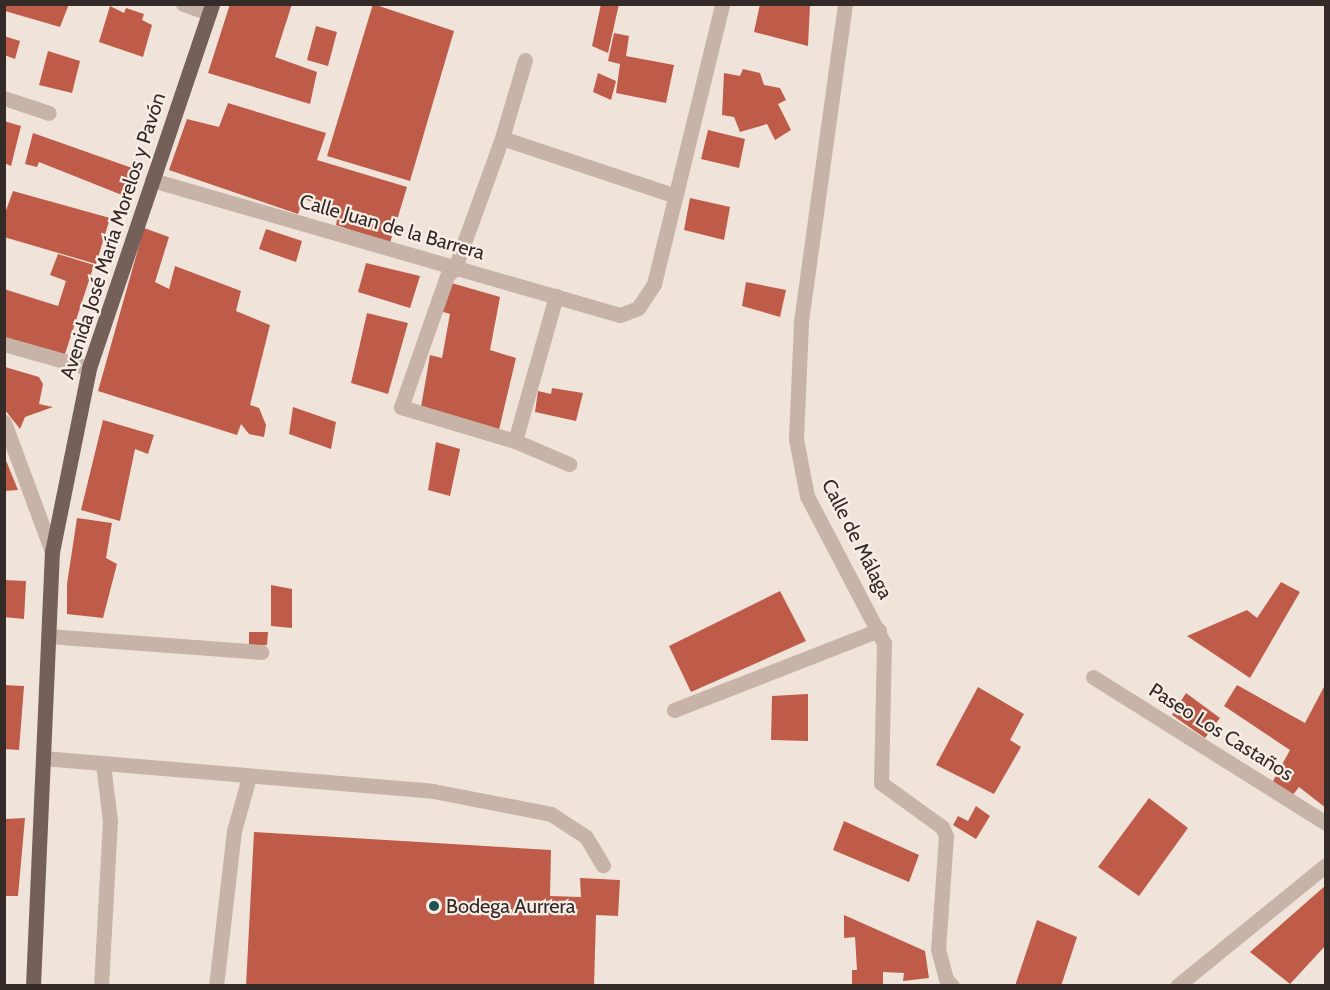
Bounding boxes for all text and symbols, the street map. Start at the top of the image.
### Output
street label: Avenida José María Morelos y Pavón [55,90,171,382]
street label: Calle Juan de la Barrera [297,189,487,265]
street label: Calle de Málaga [816,475,898,603]
street label: Paseo Los Castaños [1145,678,1297,786]
place label: Bodega Aurrera [446,894,575,918]
marker: Bodega Aurrera [427,899,441,913]

